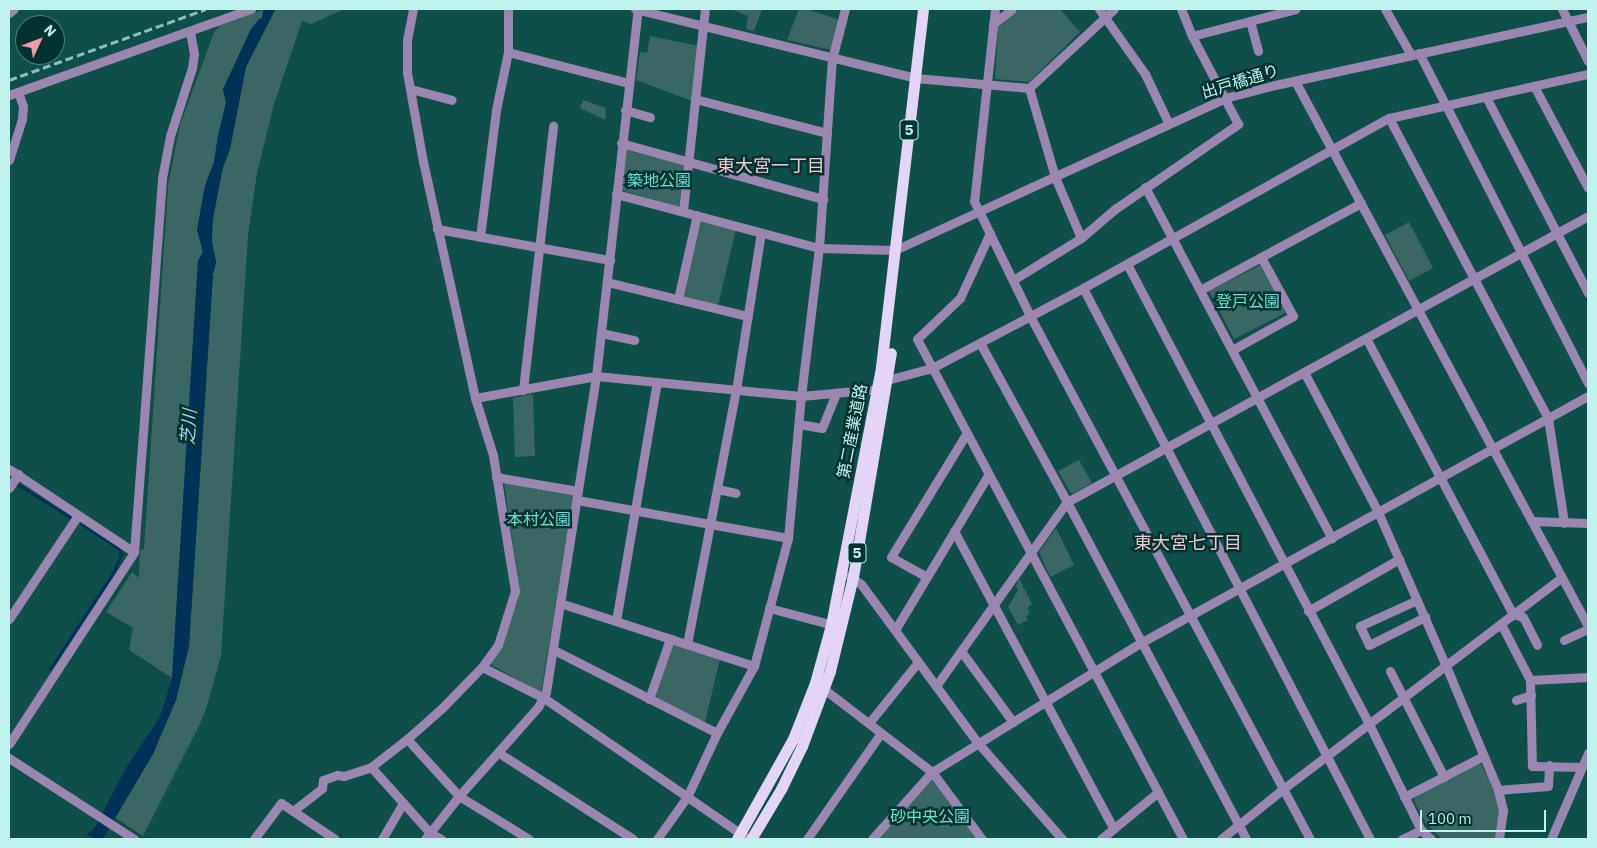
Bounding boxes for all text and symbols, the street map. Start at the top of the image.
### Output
north arrow [15,15,65,65]
text: N [40,21,60,40]
street label: 出戸橋通り [1199,60,1281,102]
road number: 5 [899,118,919,142]
district label: 東大宮一丁目 [717,155,825,177]
park label: 築地公園 [627,170,691,190]
park label: 登戸公園 [1216,291,1280,311]
street label: 第二産業道路 [833,382,871,480]
water label: 芝川 [177,408,201,446]
park label: 本村公園 [507,509,571,529]
district label: 東大宮七丁目 [1134,532,1242,554]
road number: 5 [847,540,867,566]
scale bar [1422,800,1548,832]
park label: 砂中央公園 [890,806,970,826]
text: 100 m [1428,809,1472,828]

